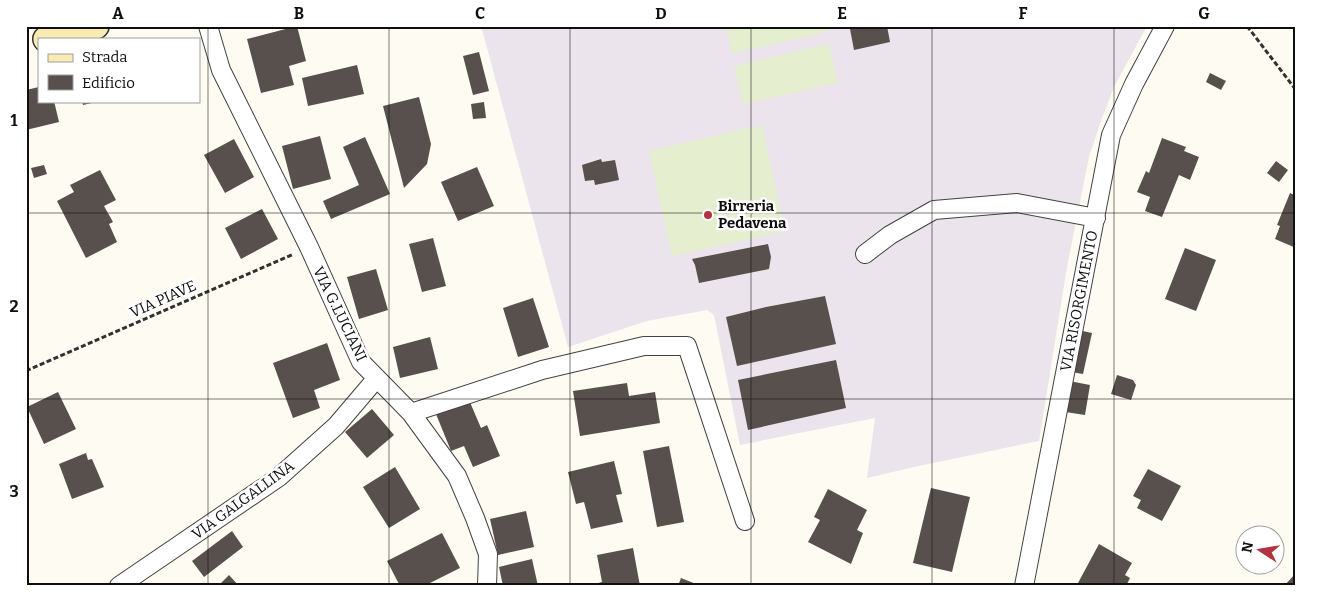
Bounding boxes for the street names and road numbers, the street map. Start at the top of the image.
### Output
street label: VIA RISORGIMENTO [1056,229,1102,373]
street label: VIA G.LUCIANI [309,264,371,364]
street label: VIA PIAVE [127,276,199,322]
street label: VIA GALGALLINA [188,457,298,543]

